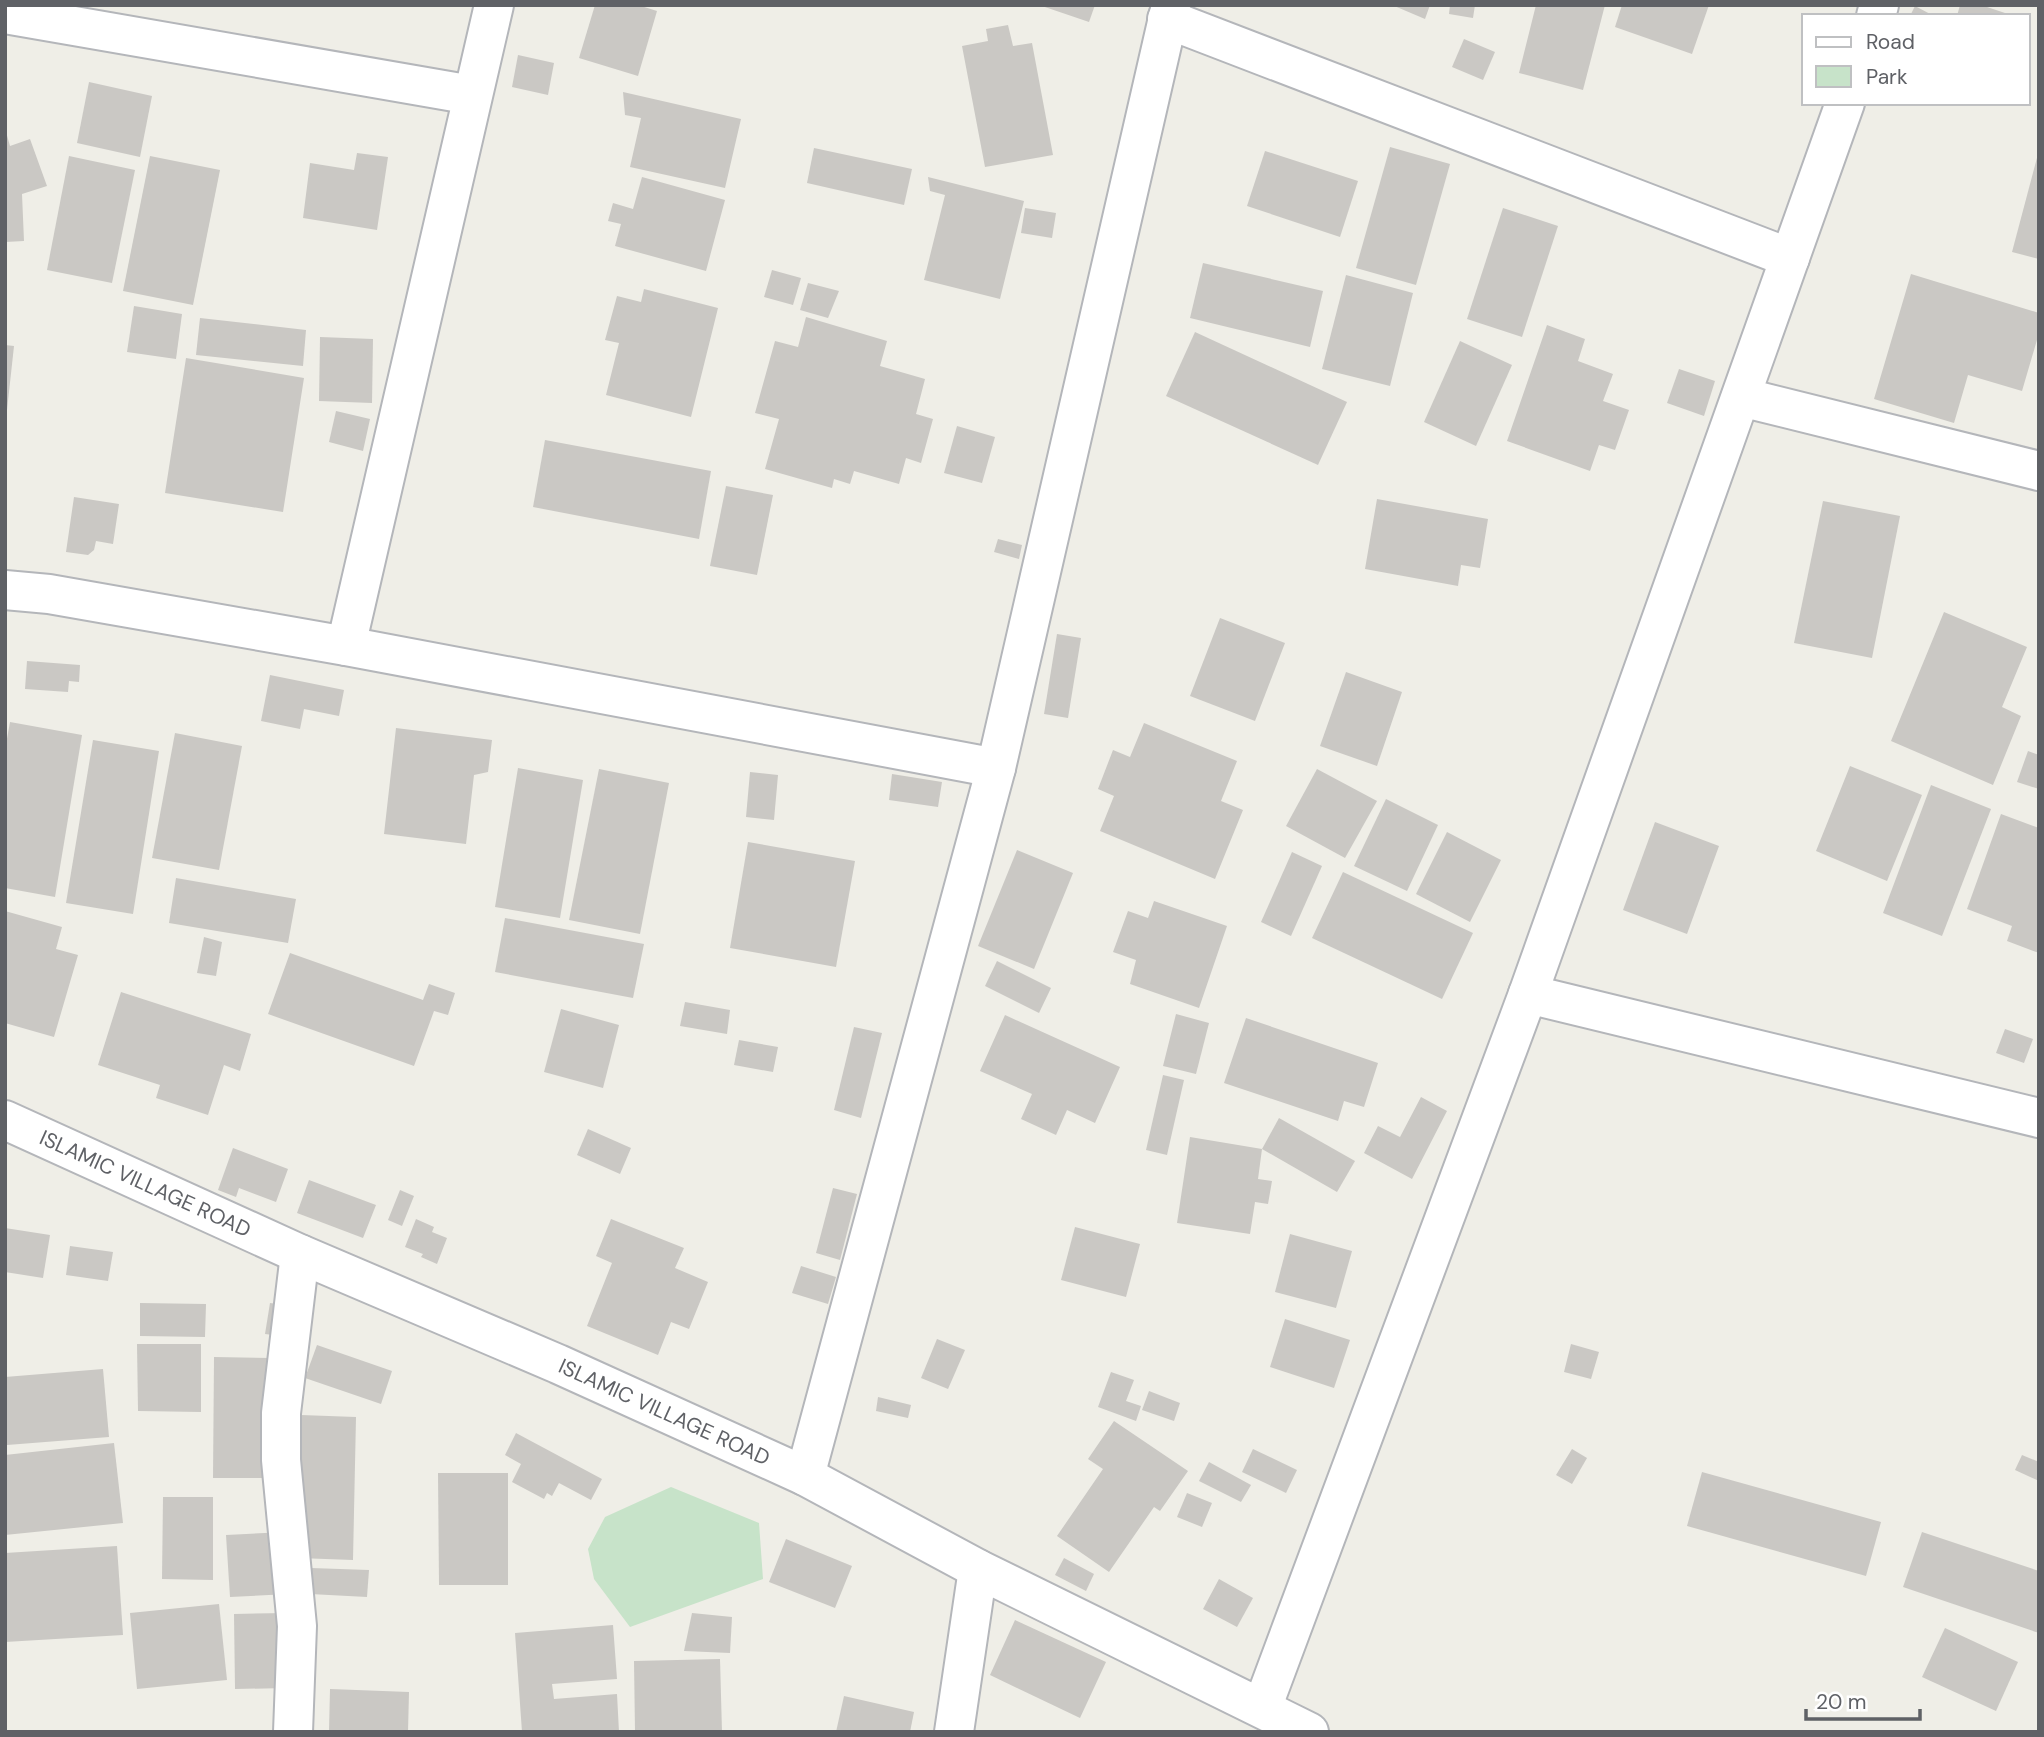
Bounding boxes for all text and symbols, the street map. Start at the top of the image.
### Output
legend [1802,14,2030,105]
text: Road [1866,28,1915,56]
text: Park [1866,63,1908,91]
street label: ISLAMIC VILLAGE ROAD [35,1124,255,1244]
street label: ISLAMIC VILLAGE ROAD [554,1352,774,1472]
scale bar [1806,1678,1920,1722]
text: 20 m [1816,1688,1867,1716]

